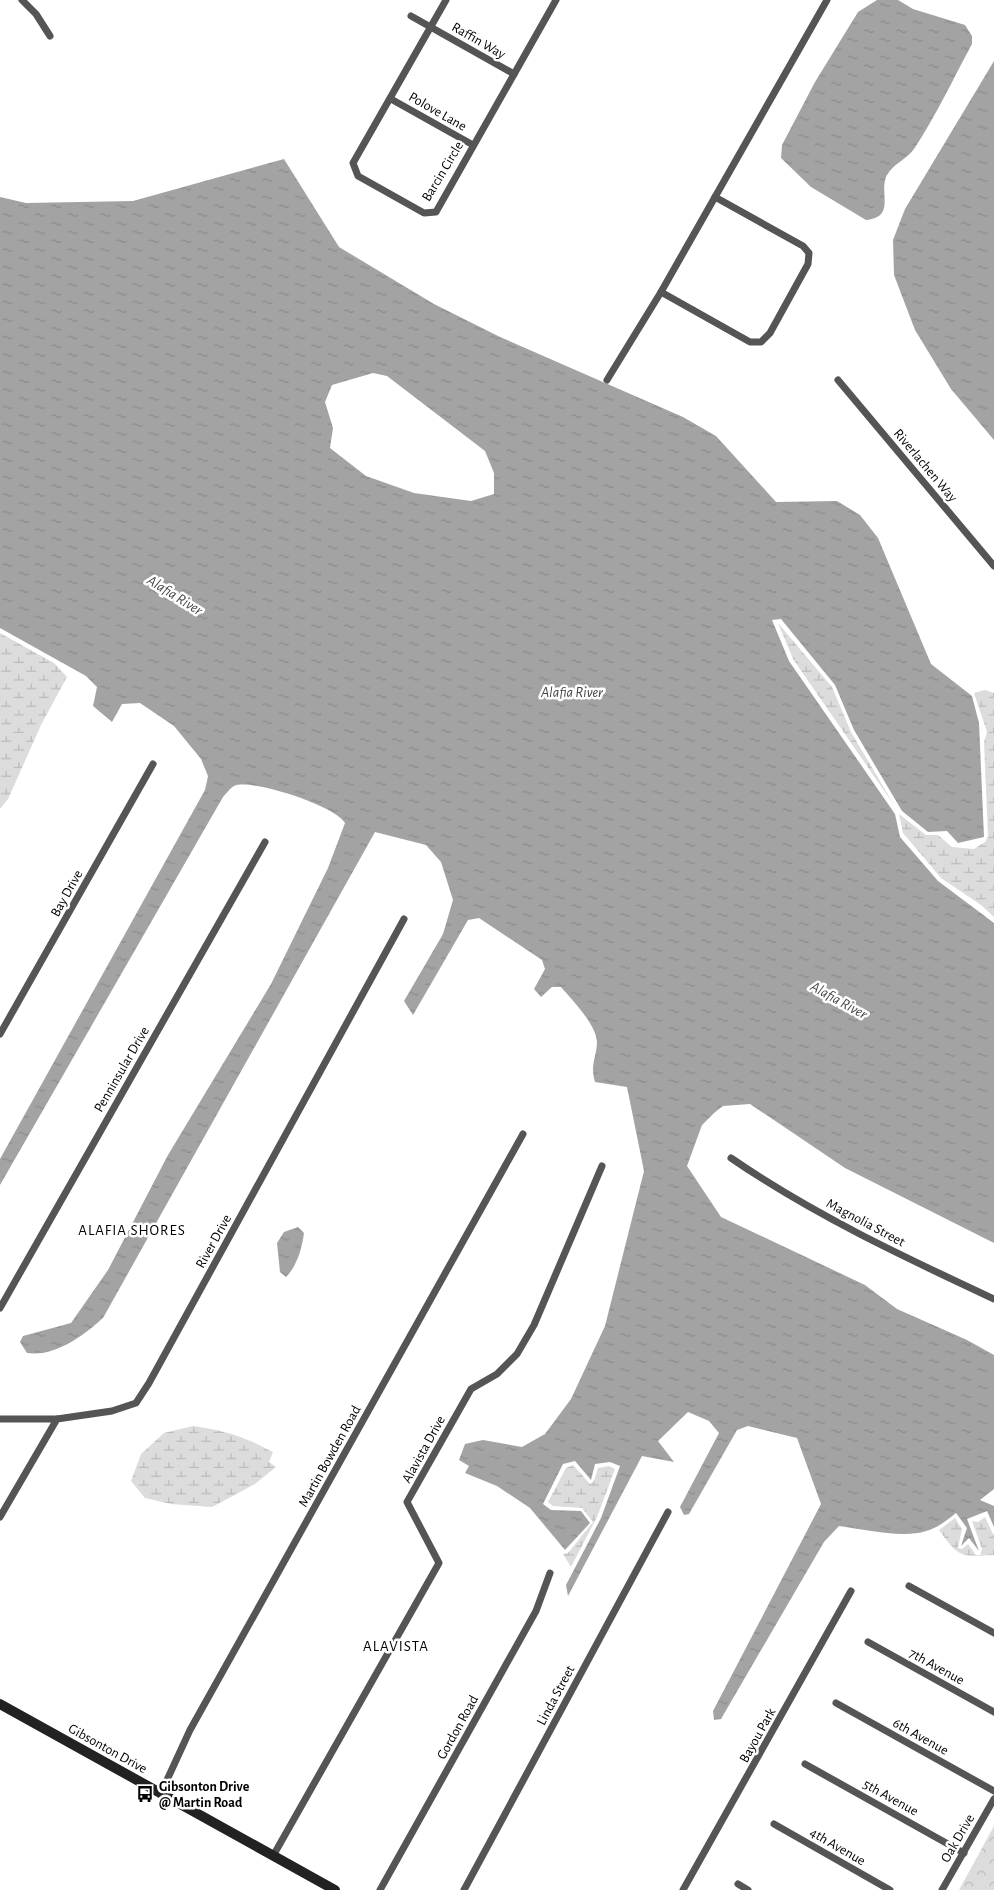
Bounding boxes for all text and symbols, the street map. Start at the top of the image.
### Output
street label: Raffin Way [449,20,508,62]
street label: Polove Lane [406,90,469,134]
street label: Barcin Circle [420,139,466,204]
street label: Riverlachen Way [891,426,960,505]
water label: Alafia River [144,572,206,619]
water label: Alafia River [540,685,604,700]
street label: Bay Drive [48,868,85,919]
water label: Alafia River [807,978,870,1023]
street label: Penninsular Drive [92,1024,152,1115]
street label: Magnolia Street [824,1196,908,1250]
street label: River Drive [193,1212,234,1271]
district label: ALAFIA SHORES [78,1223,186,1238]
street label: Martin Bowden Road [296,1403,364,1510]
street label: Alavista Drive [400,1413,448,1486]
district label: ALAVISTA [363,1639,429,1654]
street label: 7th Avenue [907,1646,966,1688]
street label: Linda Street [534,1663,578,1728]
street label: Gordon Road [435,1693,481,1762]
street label: Bayou Park [737,1705,779,1765]
street label: 6th Avenue [890,1716,951,1758]
street label: Gibsonton Drive [66,1721,149,1776]
street label: 5th Avenue [861,1777,920,1819]
place label: Gibsonton Drive @ Martin Road [159,1780,250,1810]
bus stop icon: Gibsonton Drive @ Martin Road [135,1784,155,1804]
street label: Oak Drive [939,1812,977,1865]
street label: 4th Avenue [807,1825,868,1868]

